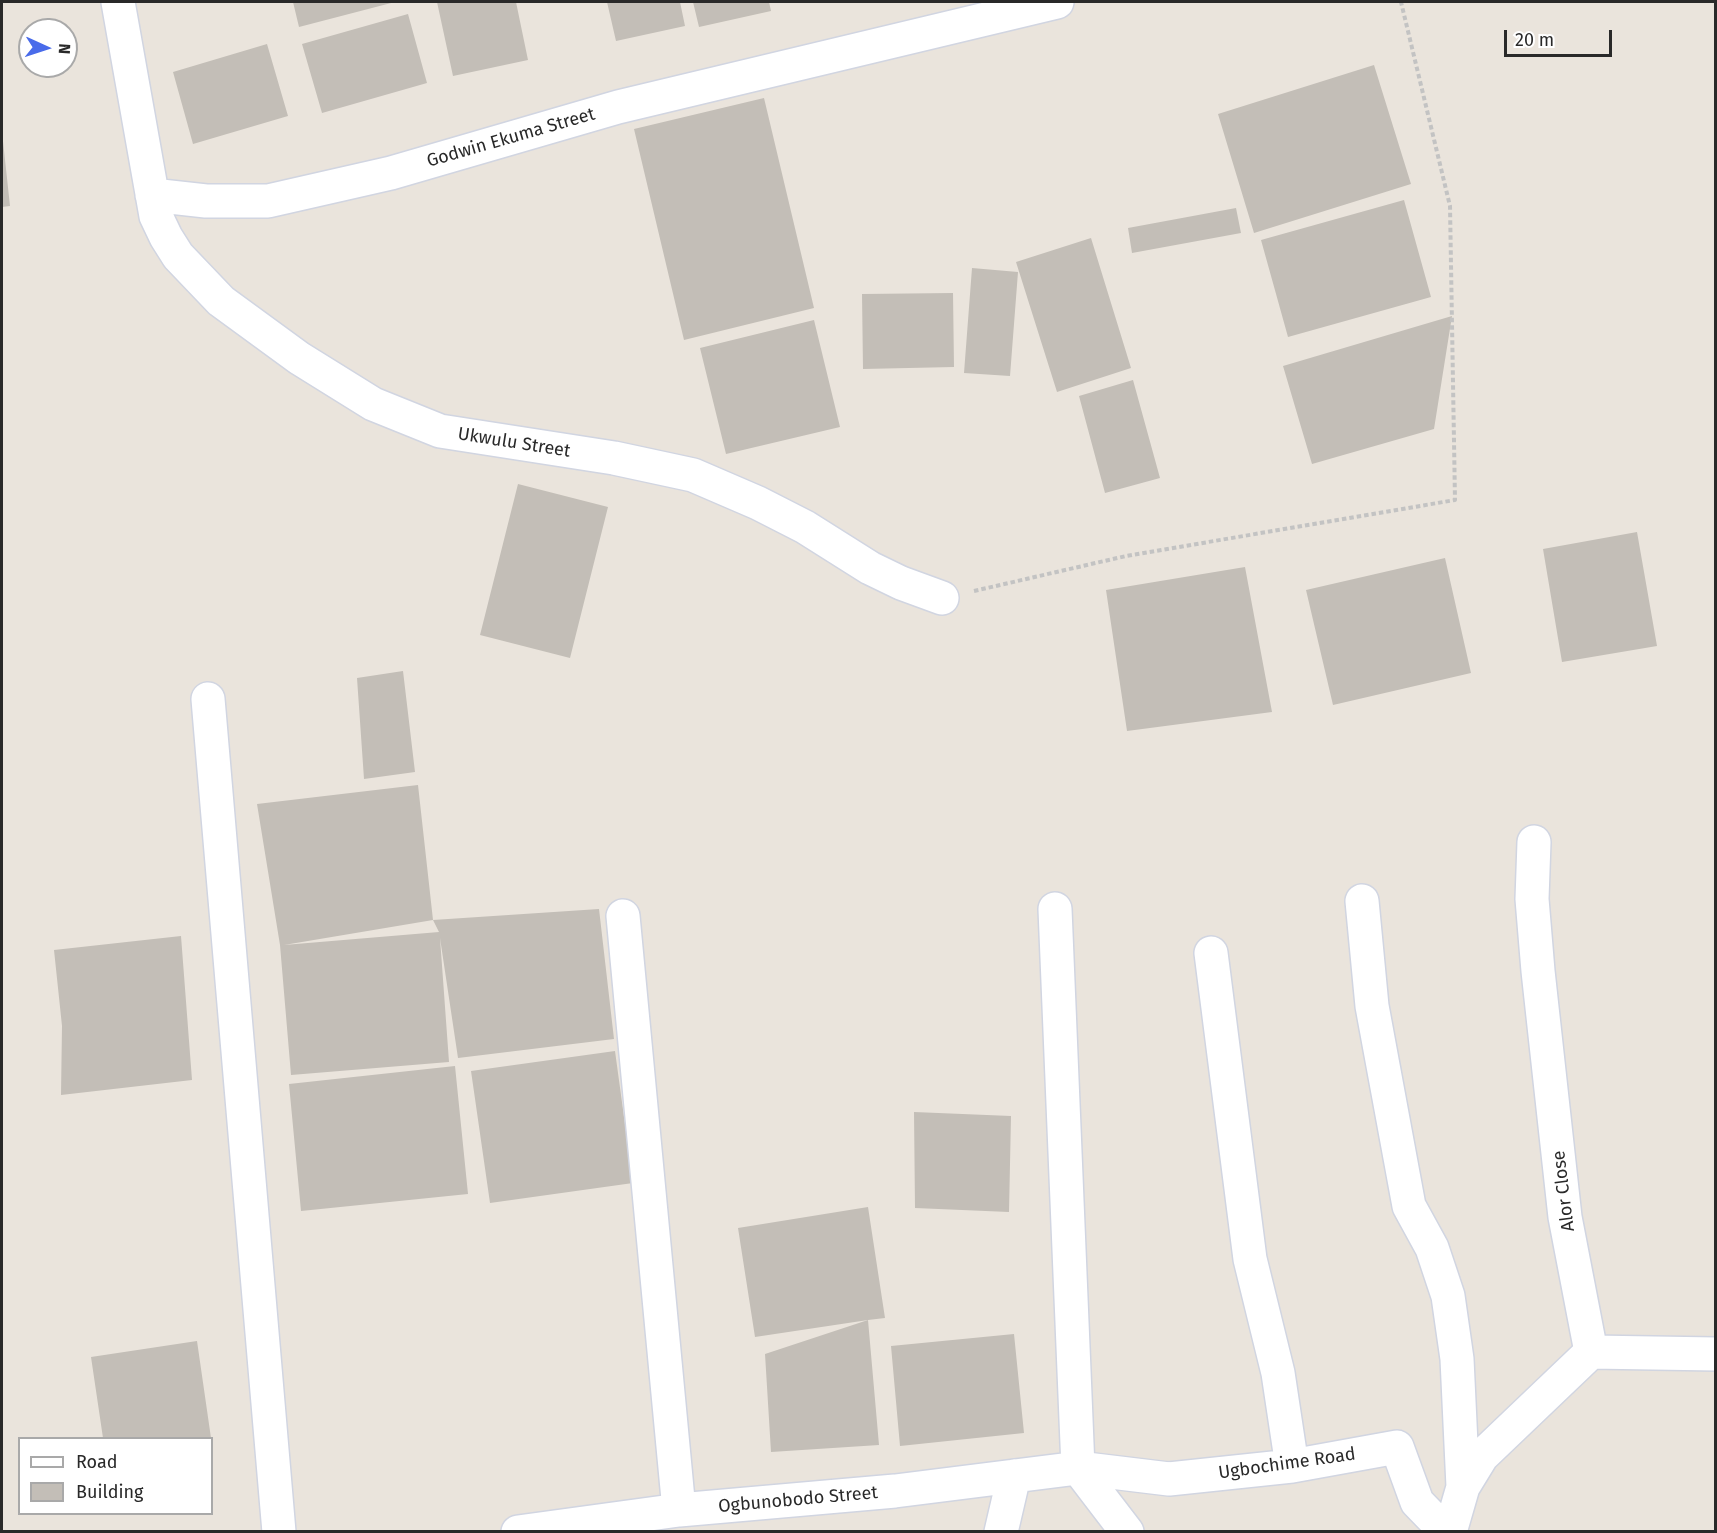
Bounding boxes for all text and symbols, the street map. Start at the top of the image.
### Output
north arrow [18,18,78,78]
scale bar [1507,18,1615,56]
text: 20 m [1515,29,1554,51]
text: N [55,43,74,55]
street label: Godwin Ekuma Street [424,104,598,172]
street label: Ukwulu Street [456,423,572,463]
street label: Alor Close [1548,1149,1580,1233]
legend [18,1437,213,1515]
street label: Ugbochime Road [1217,1444,1357,1484]
text: Road [76,1451,118,1473]
text: Building [76,1481,143,1503]
street label: Ogbunobodo Street [717,1482,879,1518]

